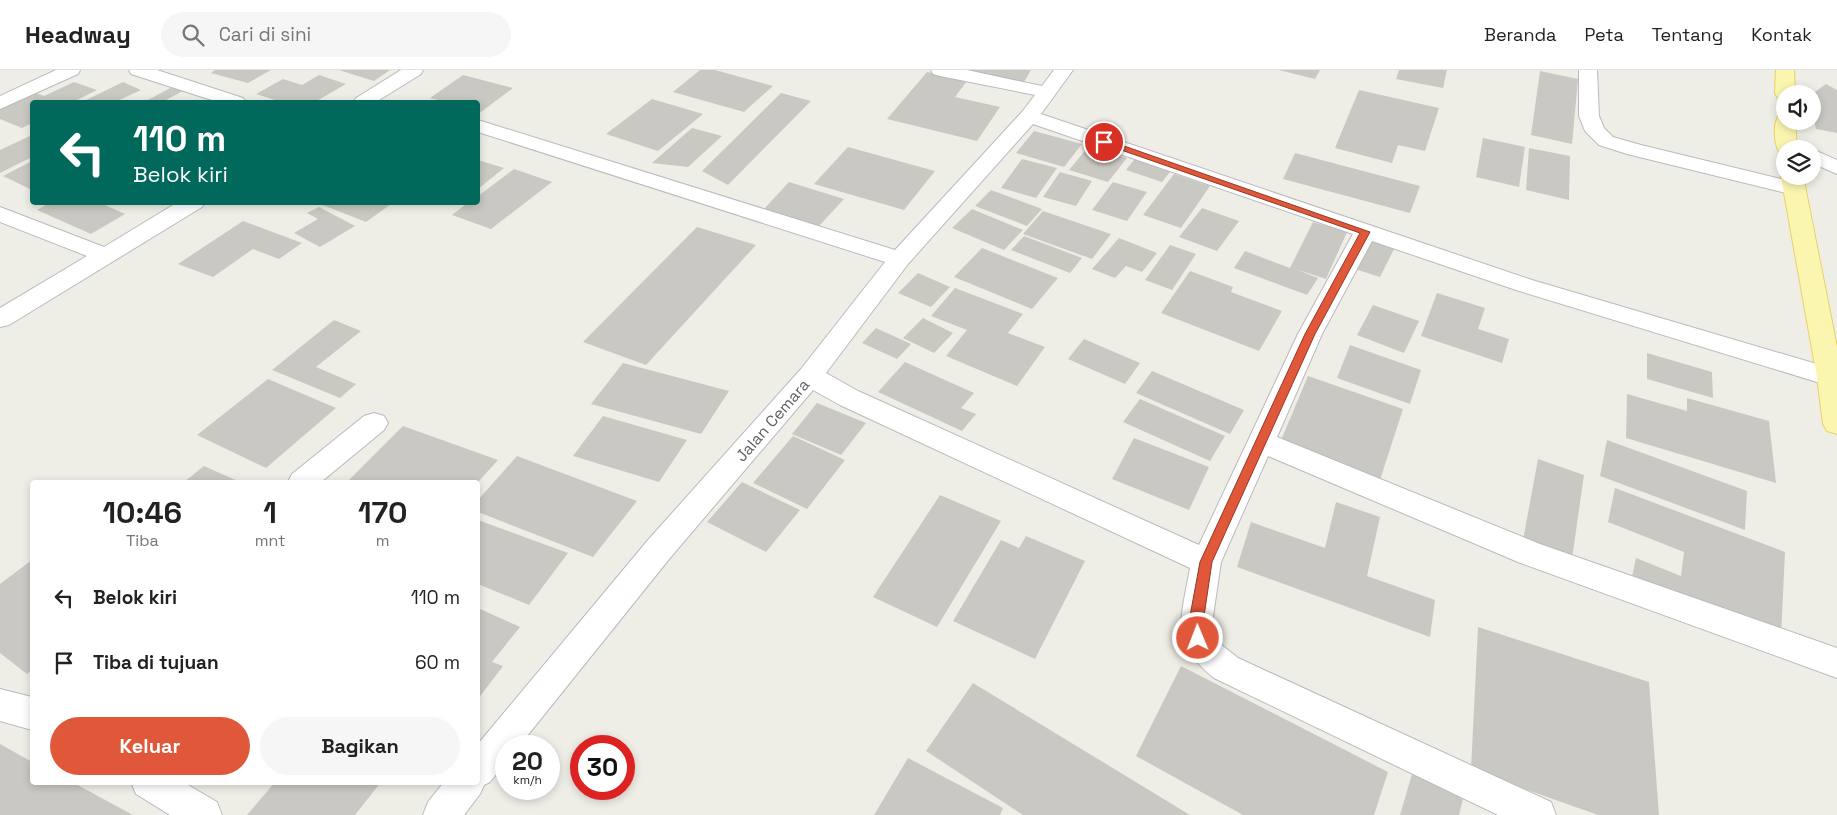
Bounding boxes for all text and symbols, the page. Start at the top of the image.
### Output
search box [161,12,511,57]
text: Headway [25,19,131,50]
icon: search [179,21,207,49]
text: Cari di sini [219,22,311,47]
text: Beranda [1484,23,1556,46]
text: Peta [1584,23,1624,46]
text: Tentang [1652,23,1723,46]
text: Kontak [1751,23,1812,46]
map controls [1776,85,1821,185]
button: sound [1776,85,1821,130]
text: 110 m [133,117,226,161]
icon: left [50,120,115,185]
pin [1083,121,1125,163]
icon: arrive [1090,128,1118,156]
button: layers [1776,140,1821,185]
text: Belok kiri [133,160,228,188]
street label: Jalan Cemara [731,375,814,466]
text: 10:46 [103,493,182,532]
text: 1 [263,493,277,532]
text: 170 [358,493,407,532]
text: Tiba [126,530,159,551]
text: mnt [255,530,285,551]
text: m [376,530,390,551]
icon: left [50,584,78,612]
text: Belok kiri [93,585,177,610]
text: 110 m [411,585,460,610]
position arrow [1171,611,1223,663]
icon: arrive [50,649,78,677]
text: Tiba di tujuan [93,650,219,675]
text: 60 m [415,650,460,675]
button: Keluar [50,717,250,775]
button: Bagikan [260,717,460,775]
speed limit sign: 30 [570,735,635,800]
text: 20 [512,745,543,777]
text: km/h [513,772,542,788]

